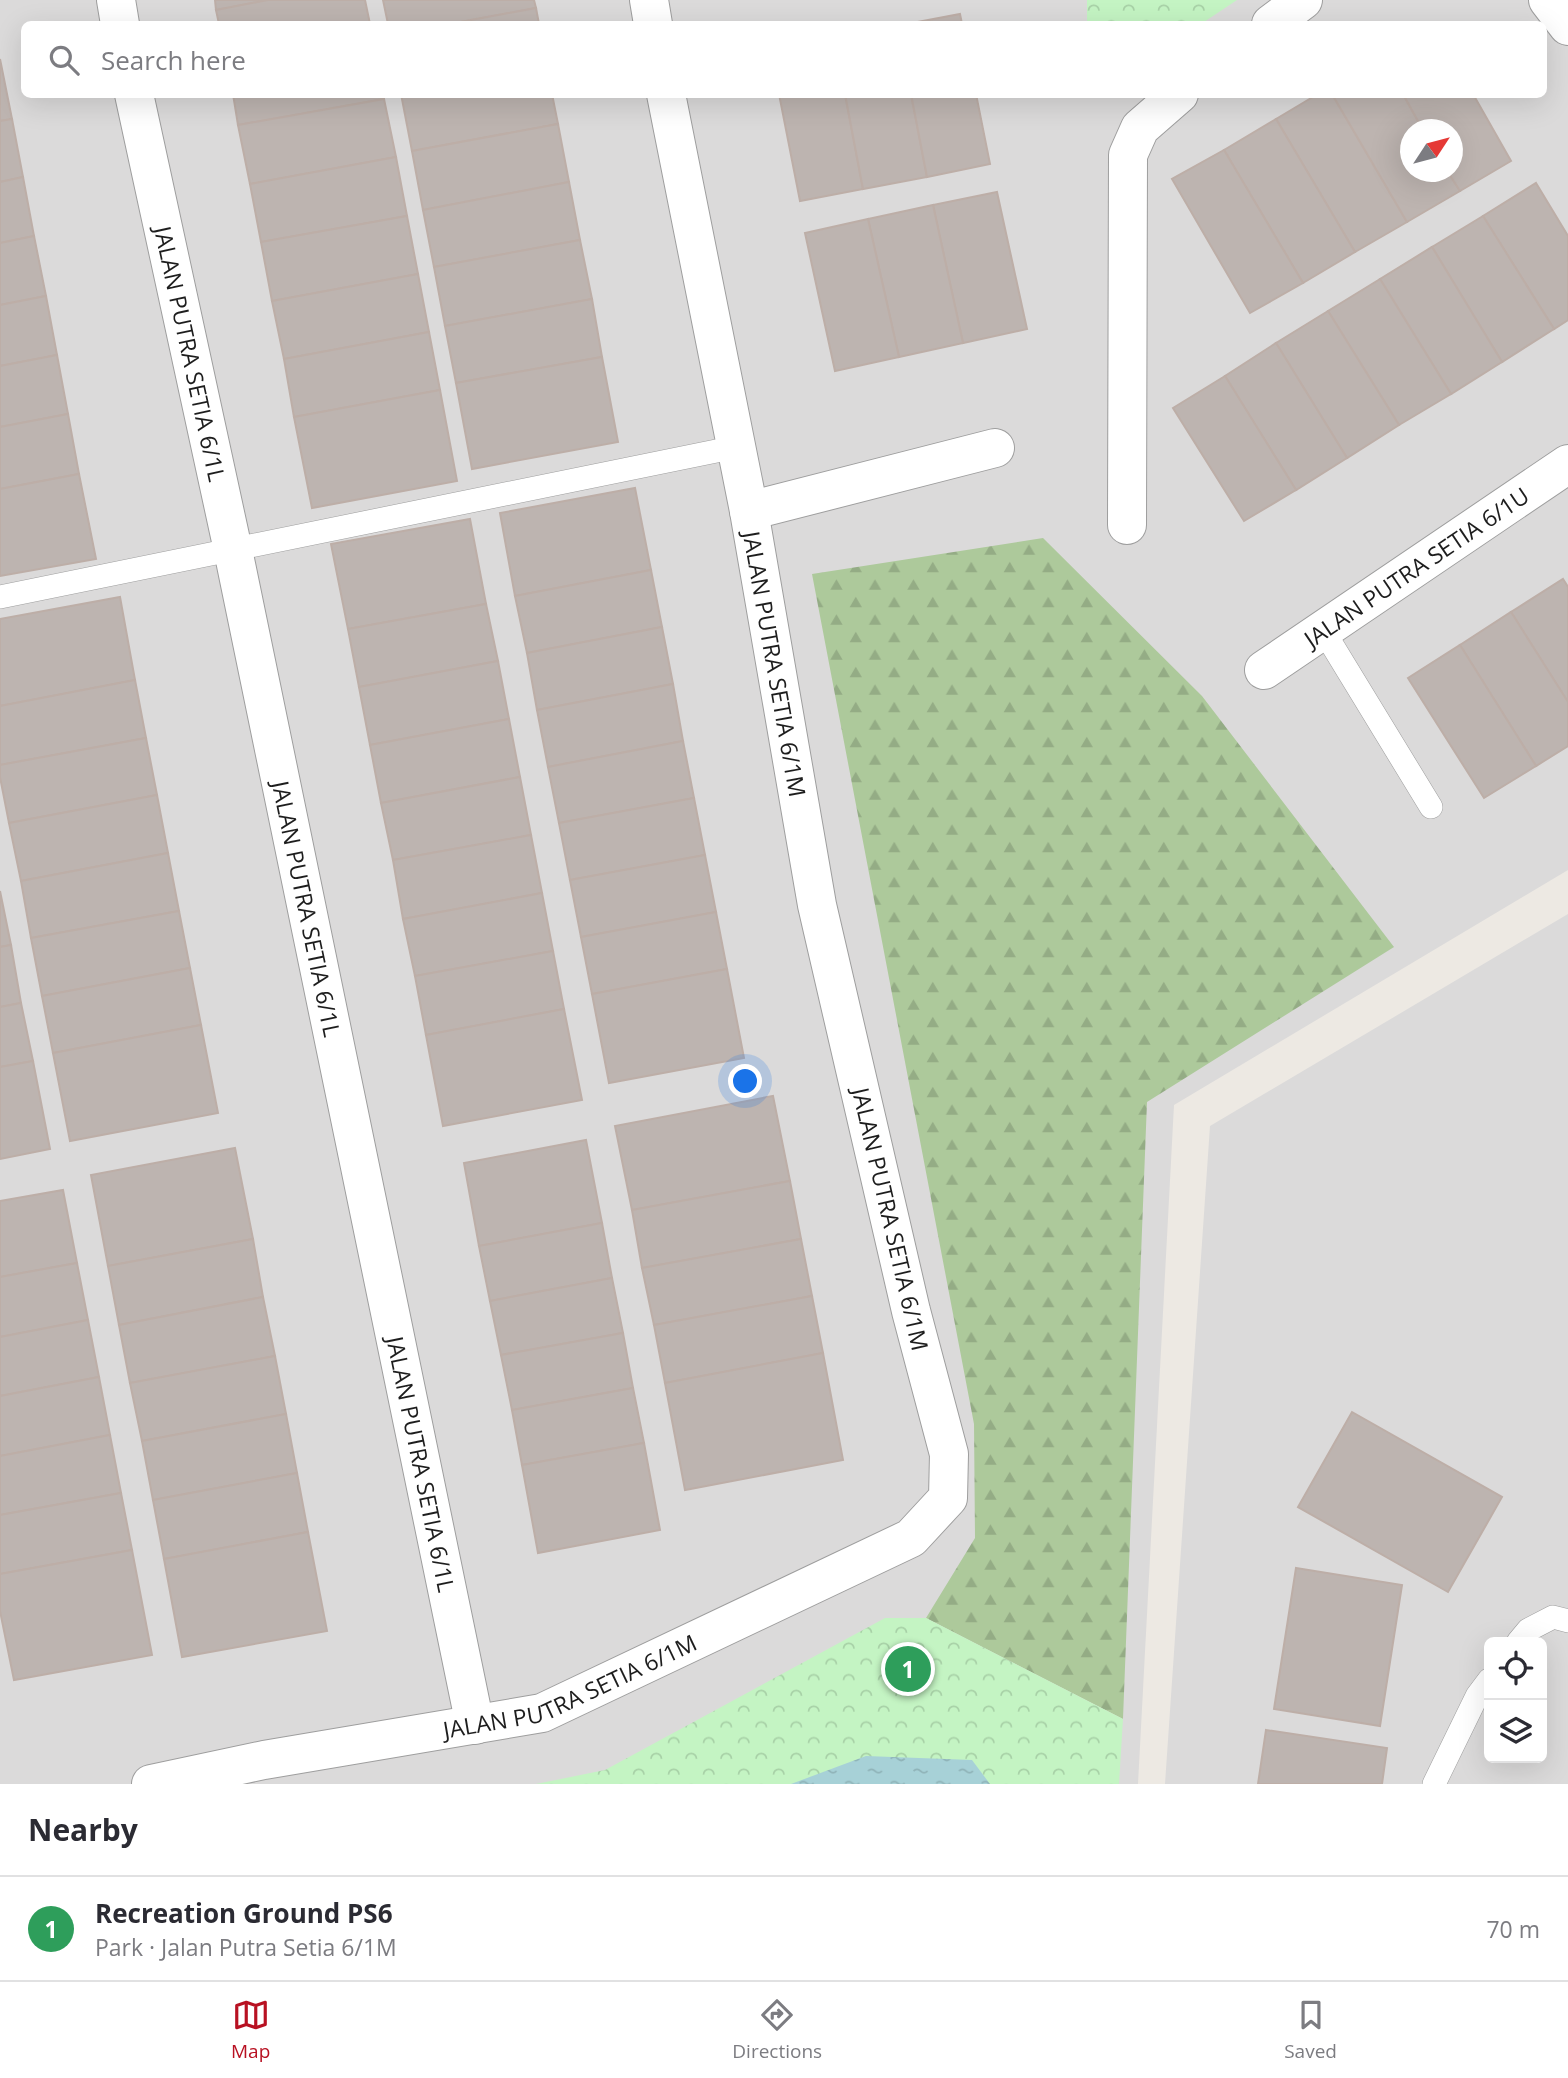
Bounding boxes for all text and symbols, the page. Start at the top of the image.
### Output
search box [21,21,1547,98]
icon: search [45,41,83,79]
text: Search here [101,42,246,78]
north arrow [1400,119,1463,182]
street label: JALAN PUTRA SETIA 6/1L [147,221,234,485]
street label: JALAN PUTRA SETIA 6/1U [1296,479,1535,656]
street label: JALAN PUTRA SETIA 6/1M [736,527,814,799]
street label: JALAN PUTRA SETIA 6/1L [265,776,349,1040]
your location [728,1064,762,1098]
street label: JALAN PUTRA SETIA 6/1M [845,1082,937,1354]
street label: JALAN PUTRA SETIA 6/1L [379,1331,463,1595]
street label: JALAN PUTRA SETIA 6/1M [439,1626,702,1746]
map controls [1484,1637,1547,1763]
button: locate [1484,1637,1547,1700]
pin: 1 [885,1643,931,1695]
button: layers [1484,1700,1547,1763]
text: Nearby [28,1809,138,1850]
text: Recreation Ground PS6 [95,1895,393,1931]
text: 1 [44,1913,58,1945]
text: 70 m [1486,1913,1540,1945]
text: Park · Jalan Putra Setia 6/1M [95,1931,397,1963]
tab: Map [231,1996,270,2064]
tab: Directions [732,1996,822,2064]
tab: Saved [1284,1996,1337,2064]

